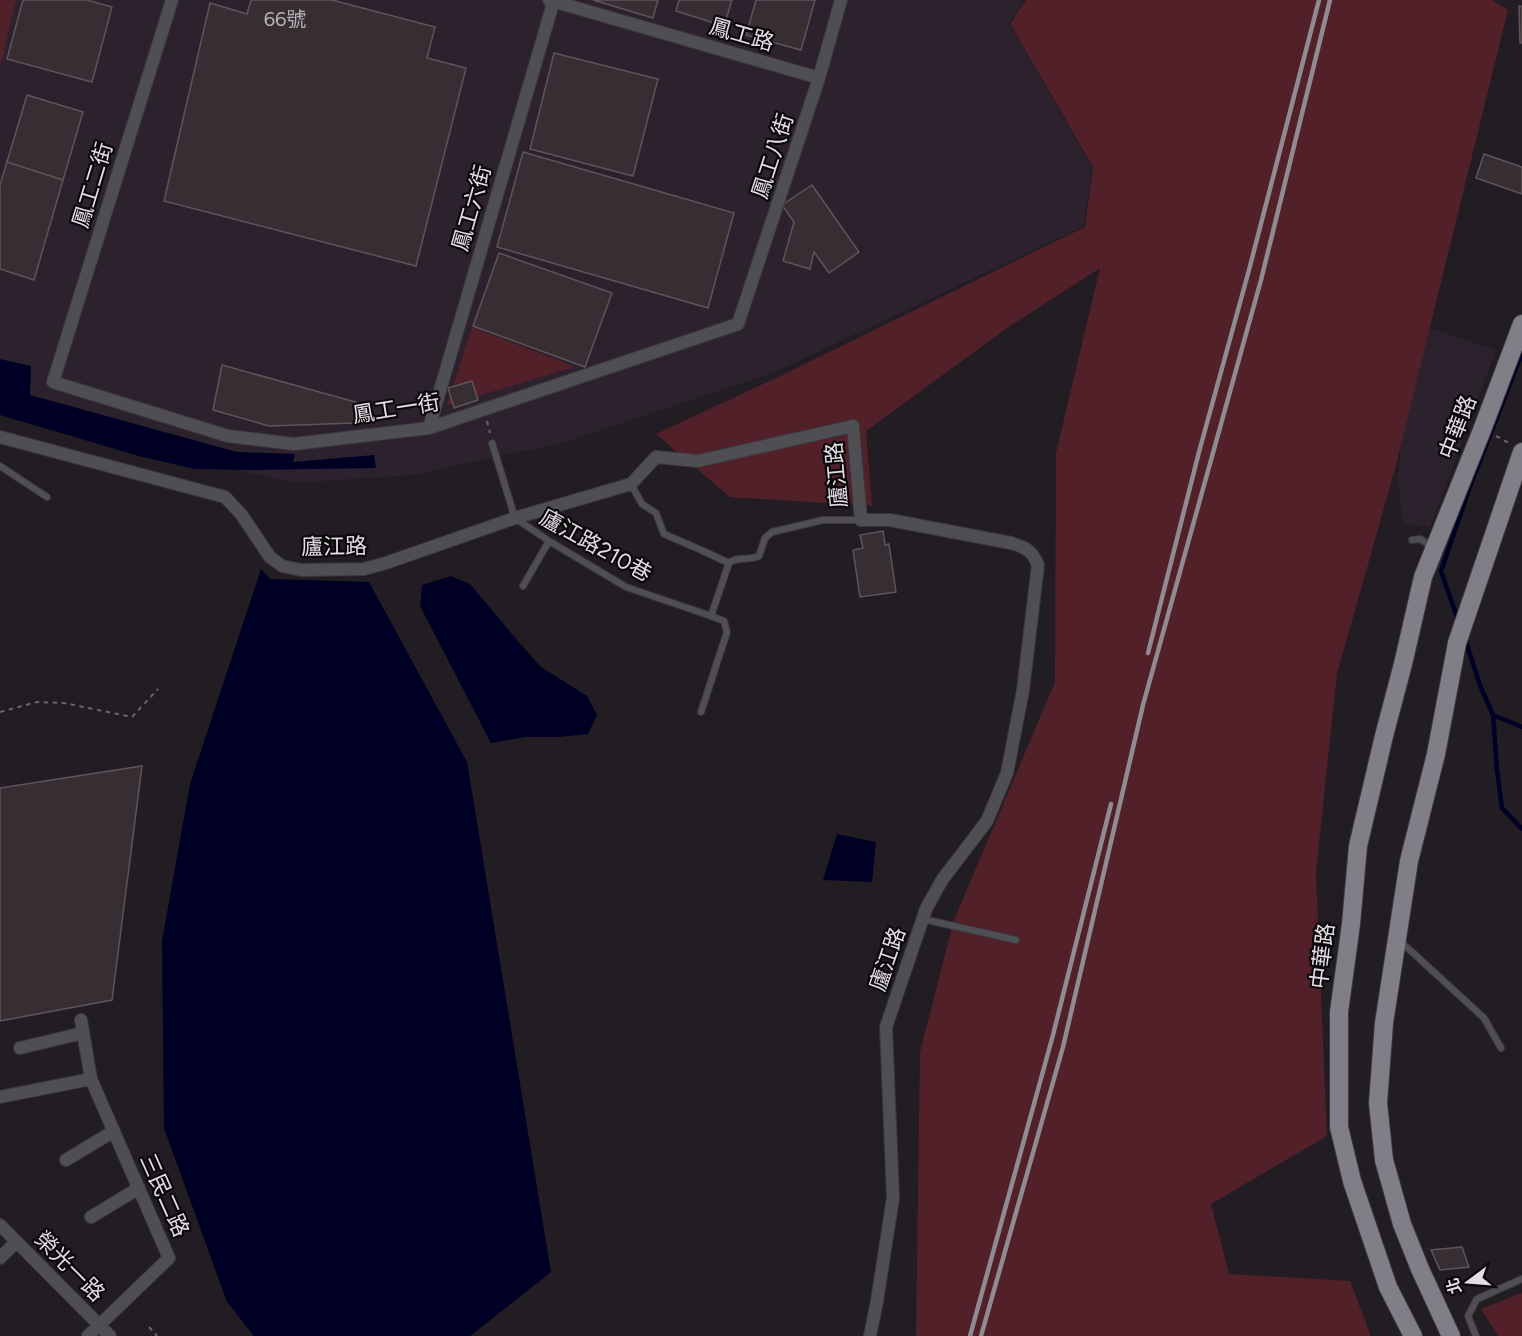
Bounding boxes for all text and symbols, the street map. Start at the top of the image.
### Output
house number: 66號 [264,7,306,31]
street label: 鳳工路 [706,12,777,57]
street label: 鳳工八街 [746,110,799,202]
street label: 鳳工二街 [67,139,118,231]
street label: 鳳工六街 [446,162,497,254]
street label: 鳳工一街 [351,388,442,429]
street label: 中華路 [1433,392,1482,463]
street label: 廬江路 [820,441,853,509]
street label: 廬江路210巷 [535,504,656,587]
street label: 廬江路 [301,532,367,561]
street label: 中華路 [1305,922,1340,990]
street label: 廬江路 [864,924,911,995]
street label: 三民二路 [134,1150,195,1241]
street label: 榮光一路 [29,1226,110,1307]
north arrow [1438,1252,1498,1312]
text: 北 [1443,1276,1465,1296]

